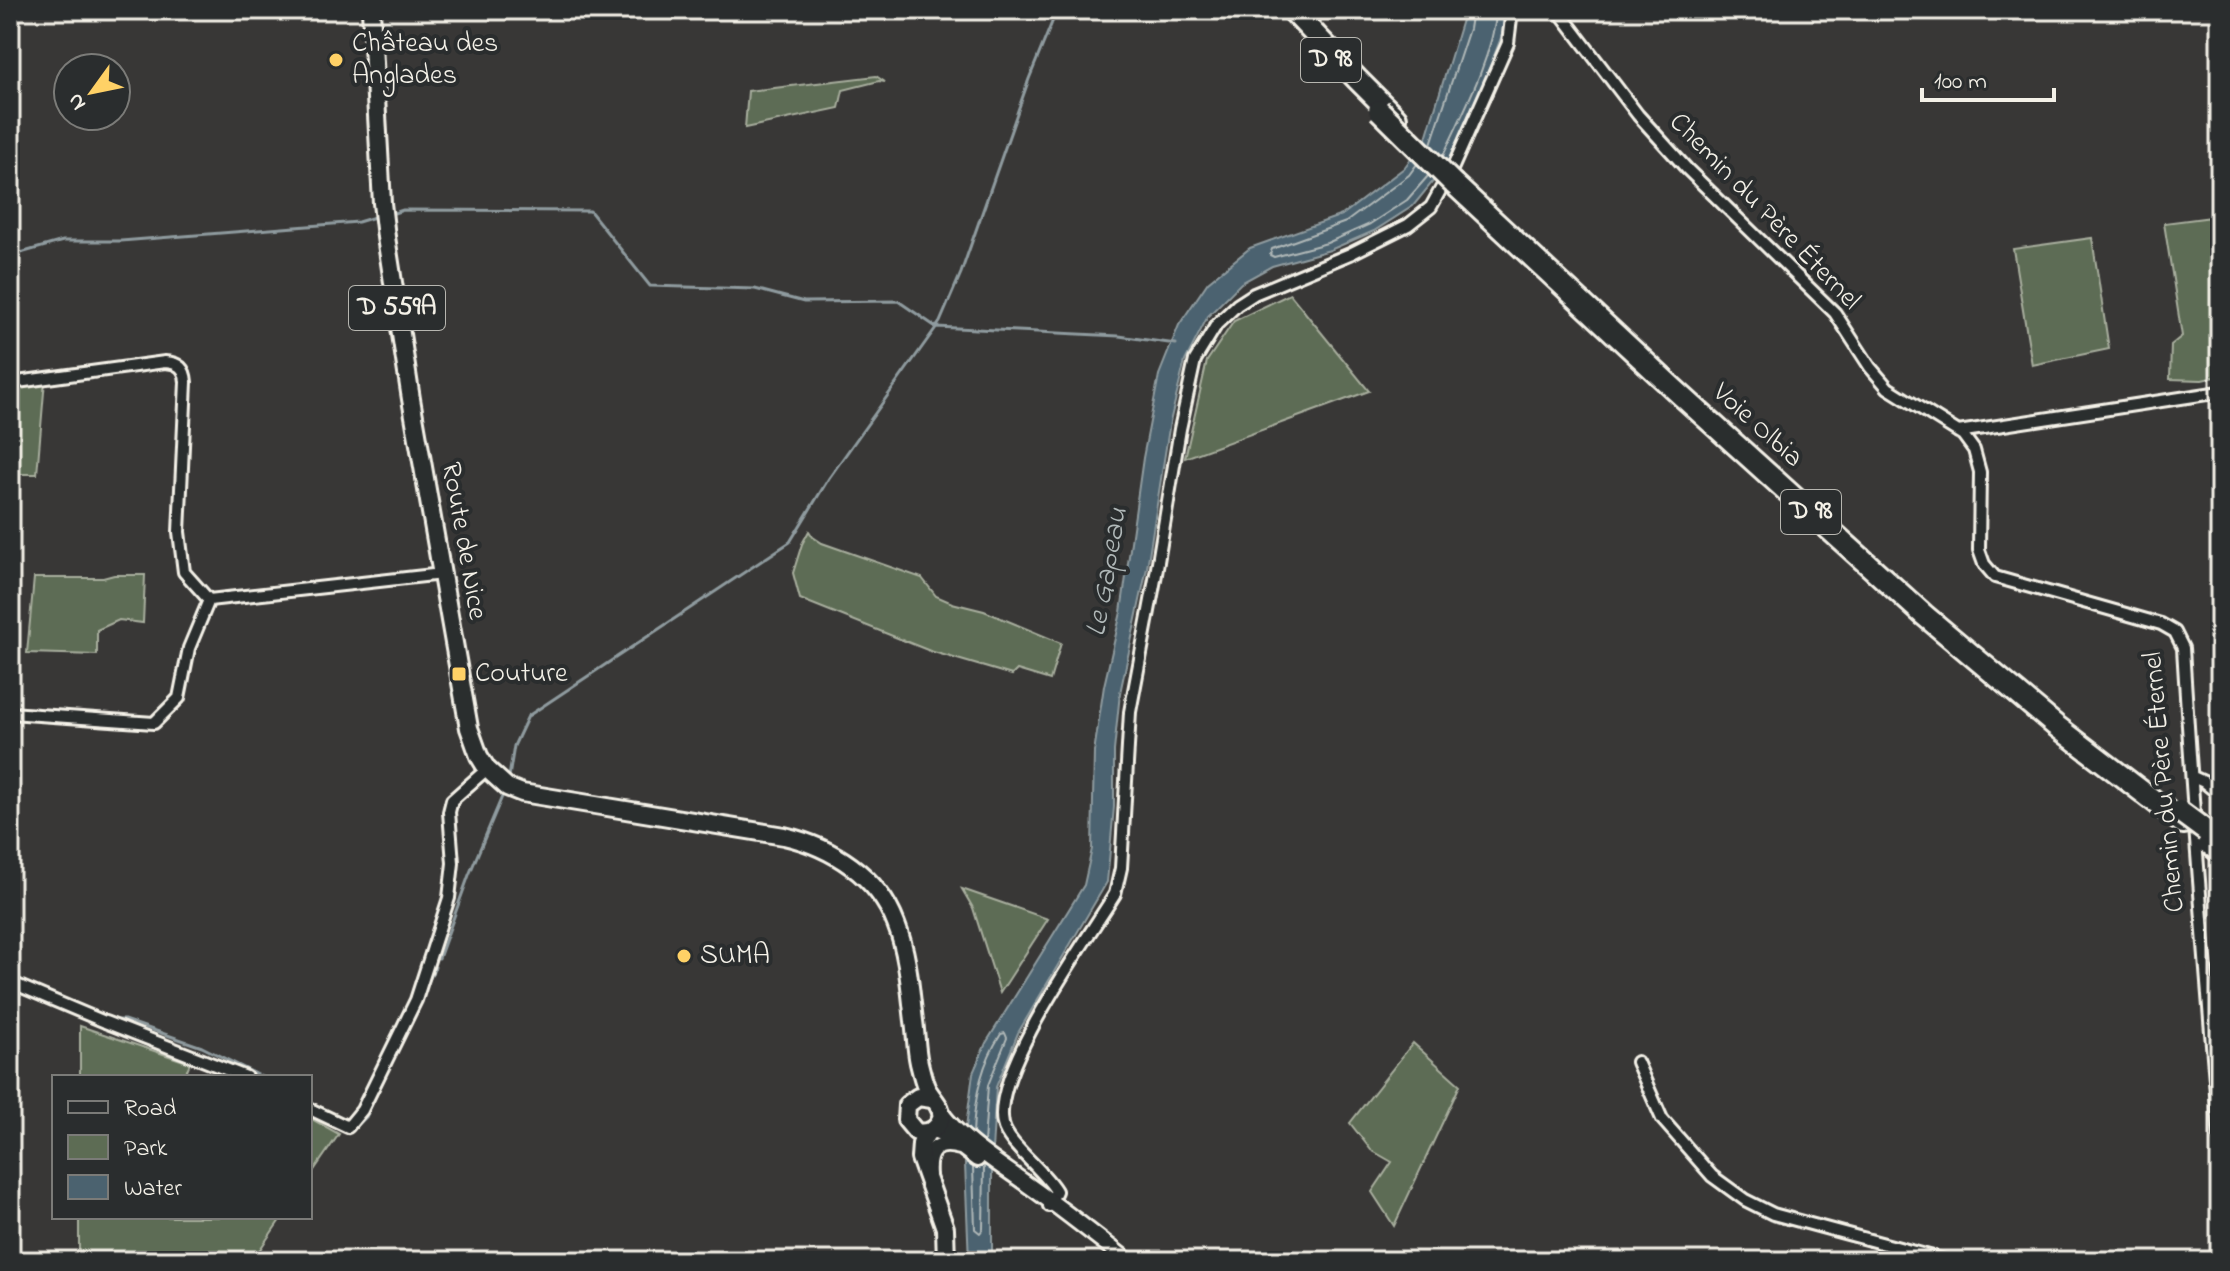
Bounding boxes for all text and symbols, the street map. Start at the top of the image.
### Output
place label: Château des Anglades [352,24,498,97]
road number: D 98 [1301,38,1361,82]
marker: Château des Anglades [327,51,345,69]
north arrow [52,52,132,132]
scale bar [1922,52,2054,102]
text: 100 m [1934,65,1987,100]
text: N [60,86,95,116]
street label: Chemin du Père Éternel [1658,104,1870,320]
road number: D 559A [349,286,445,330]
street label: Voie Olbia [1702,373,1812,478]
street label: Route de Nice [429,459,497,623]
road number: D 98 [1781,490,1841,534]
water label: Le Gapeau [1075,504,1141,640]
street label: Chemin du Père Éternel [2133,650,2197,914]
place label: Couture [475,654,568,695]
marker: Couture [450,665,468,683]
place label: SUMA [700,936,770,977]
marker: SUMA [675,947,693,965]
legend [52,1075,312,1219]
text: Road [124,1092,177,1127]
text: Park [124,1132,168,1167]
text: Water [124,1172,182,1207]

